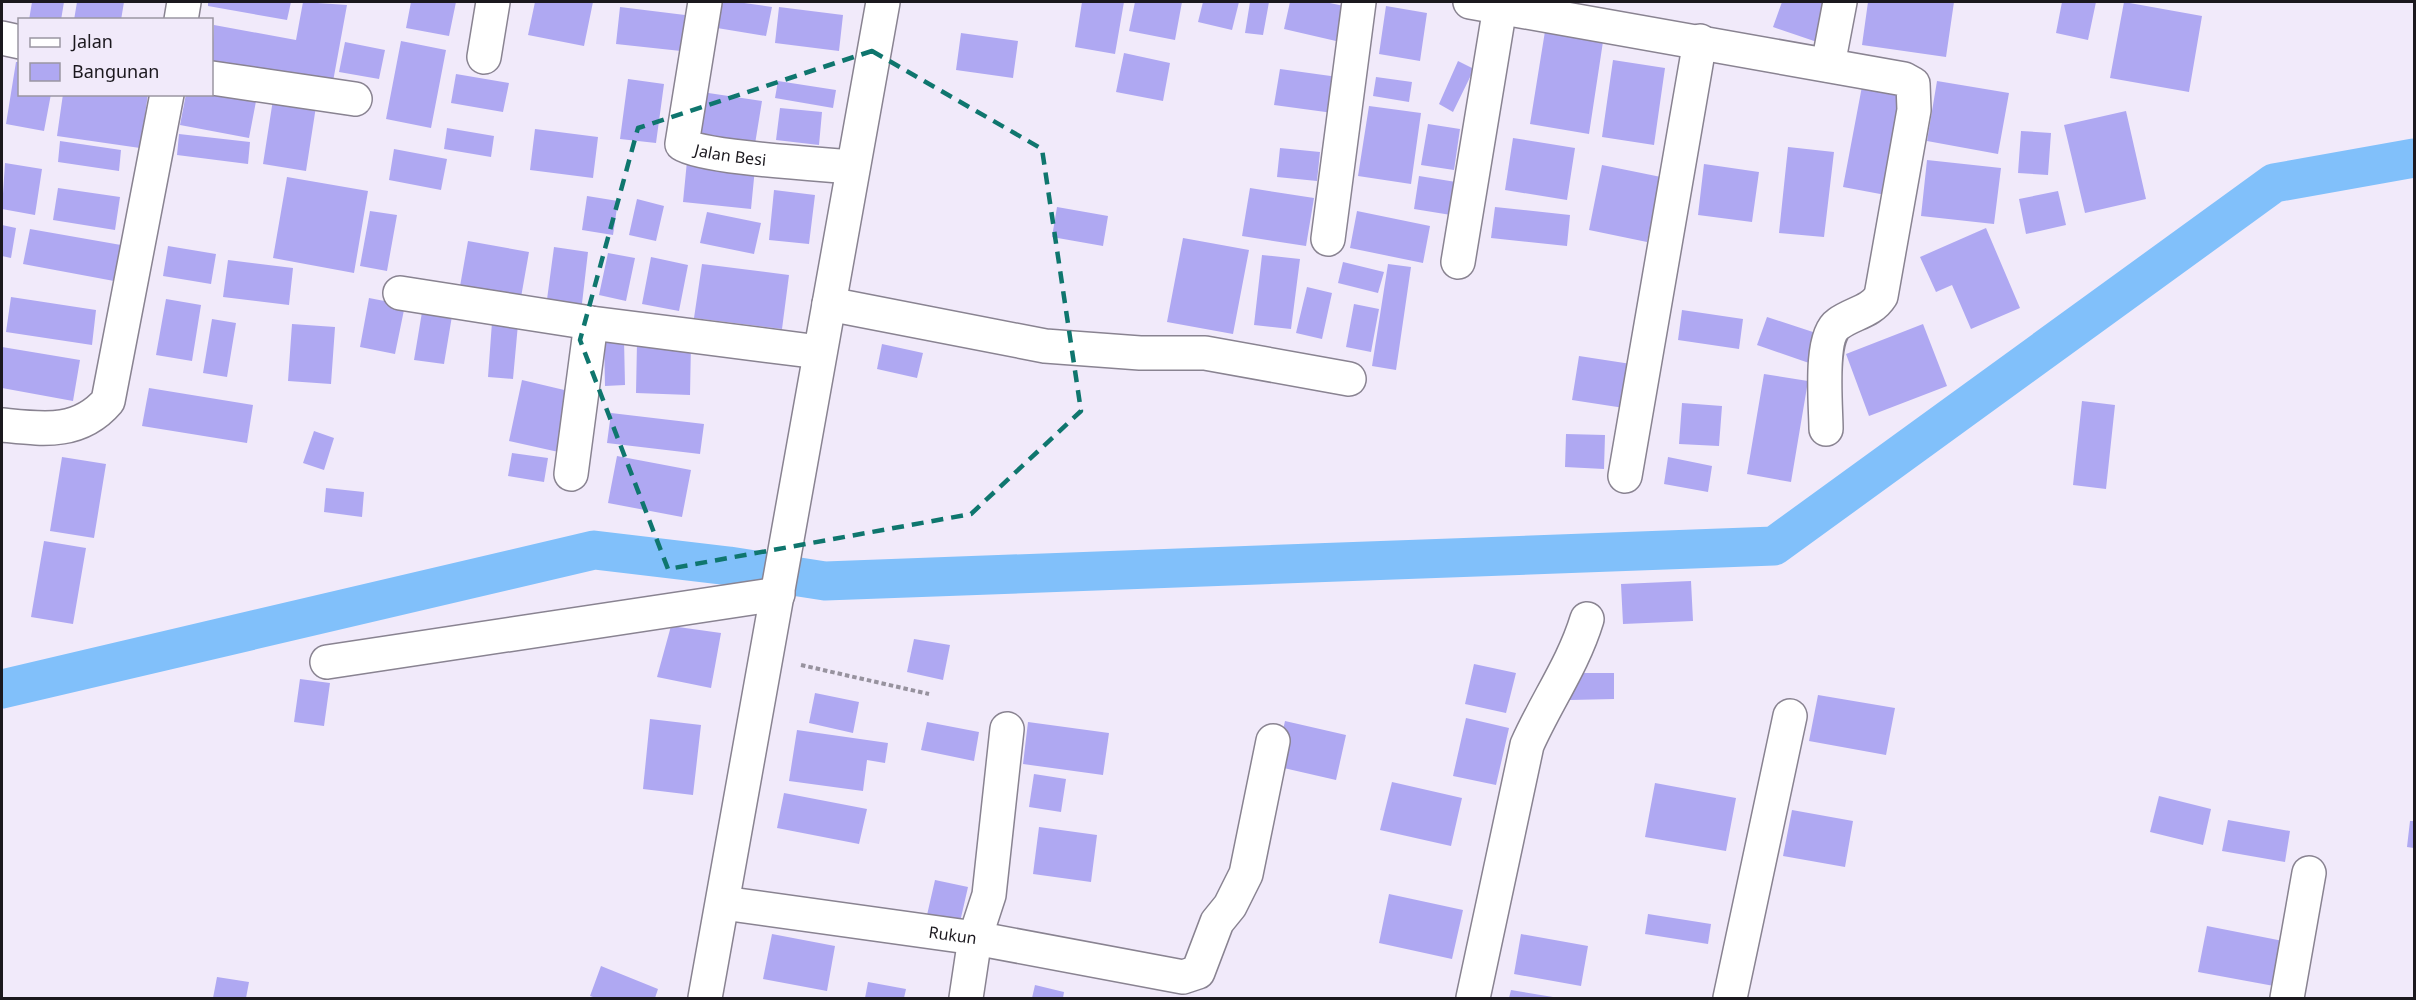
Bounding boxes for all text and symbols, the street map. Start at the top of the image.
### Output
legend [18,18,213,96]
text: Jalan [70,29,113,53]
text: Bangunan [72,59,159,83]
street label: Jalan Besi [690,138,767,171]
street label: Rukun [927,921,978,949]

